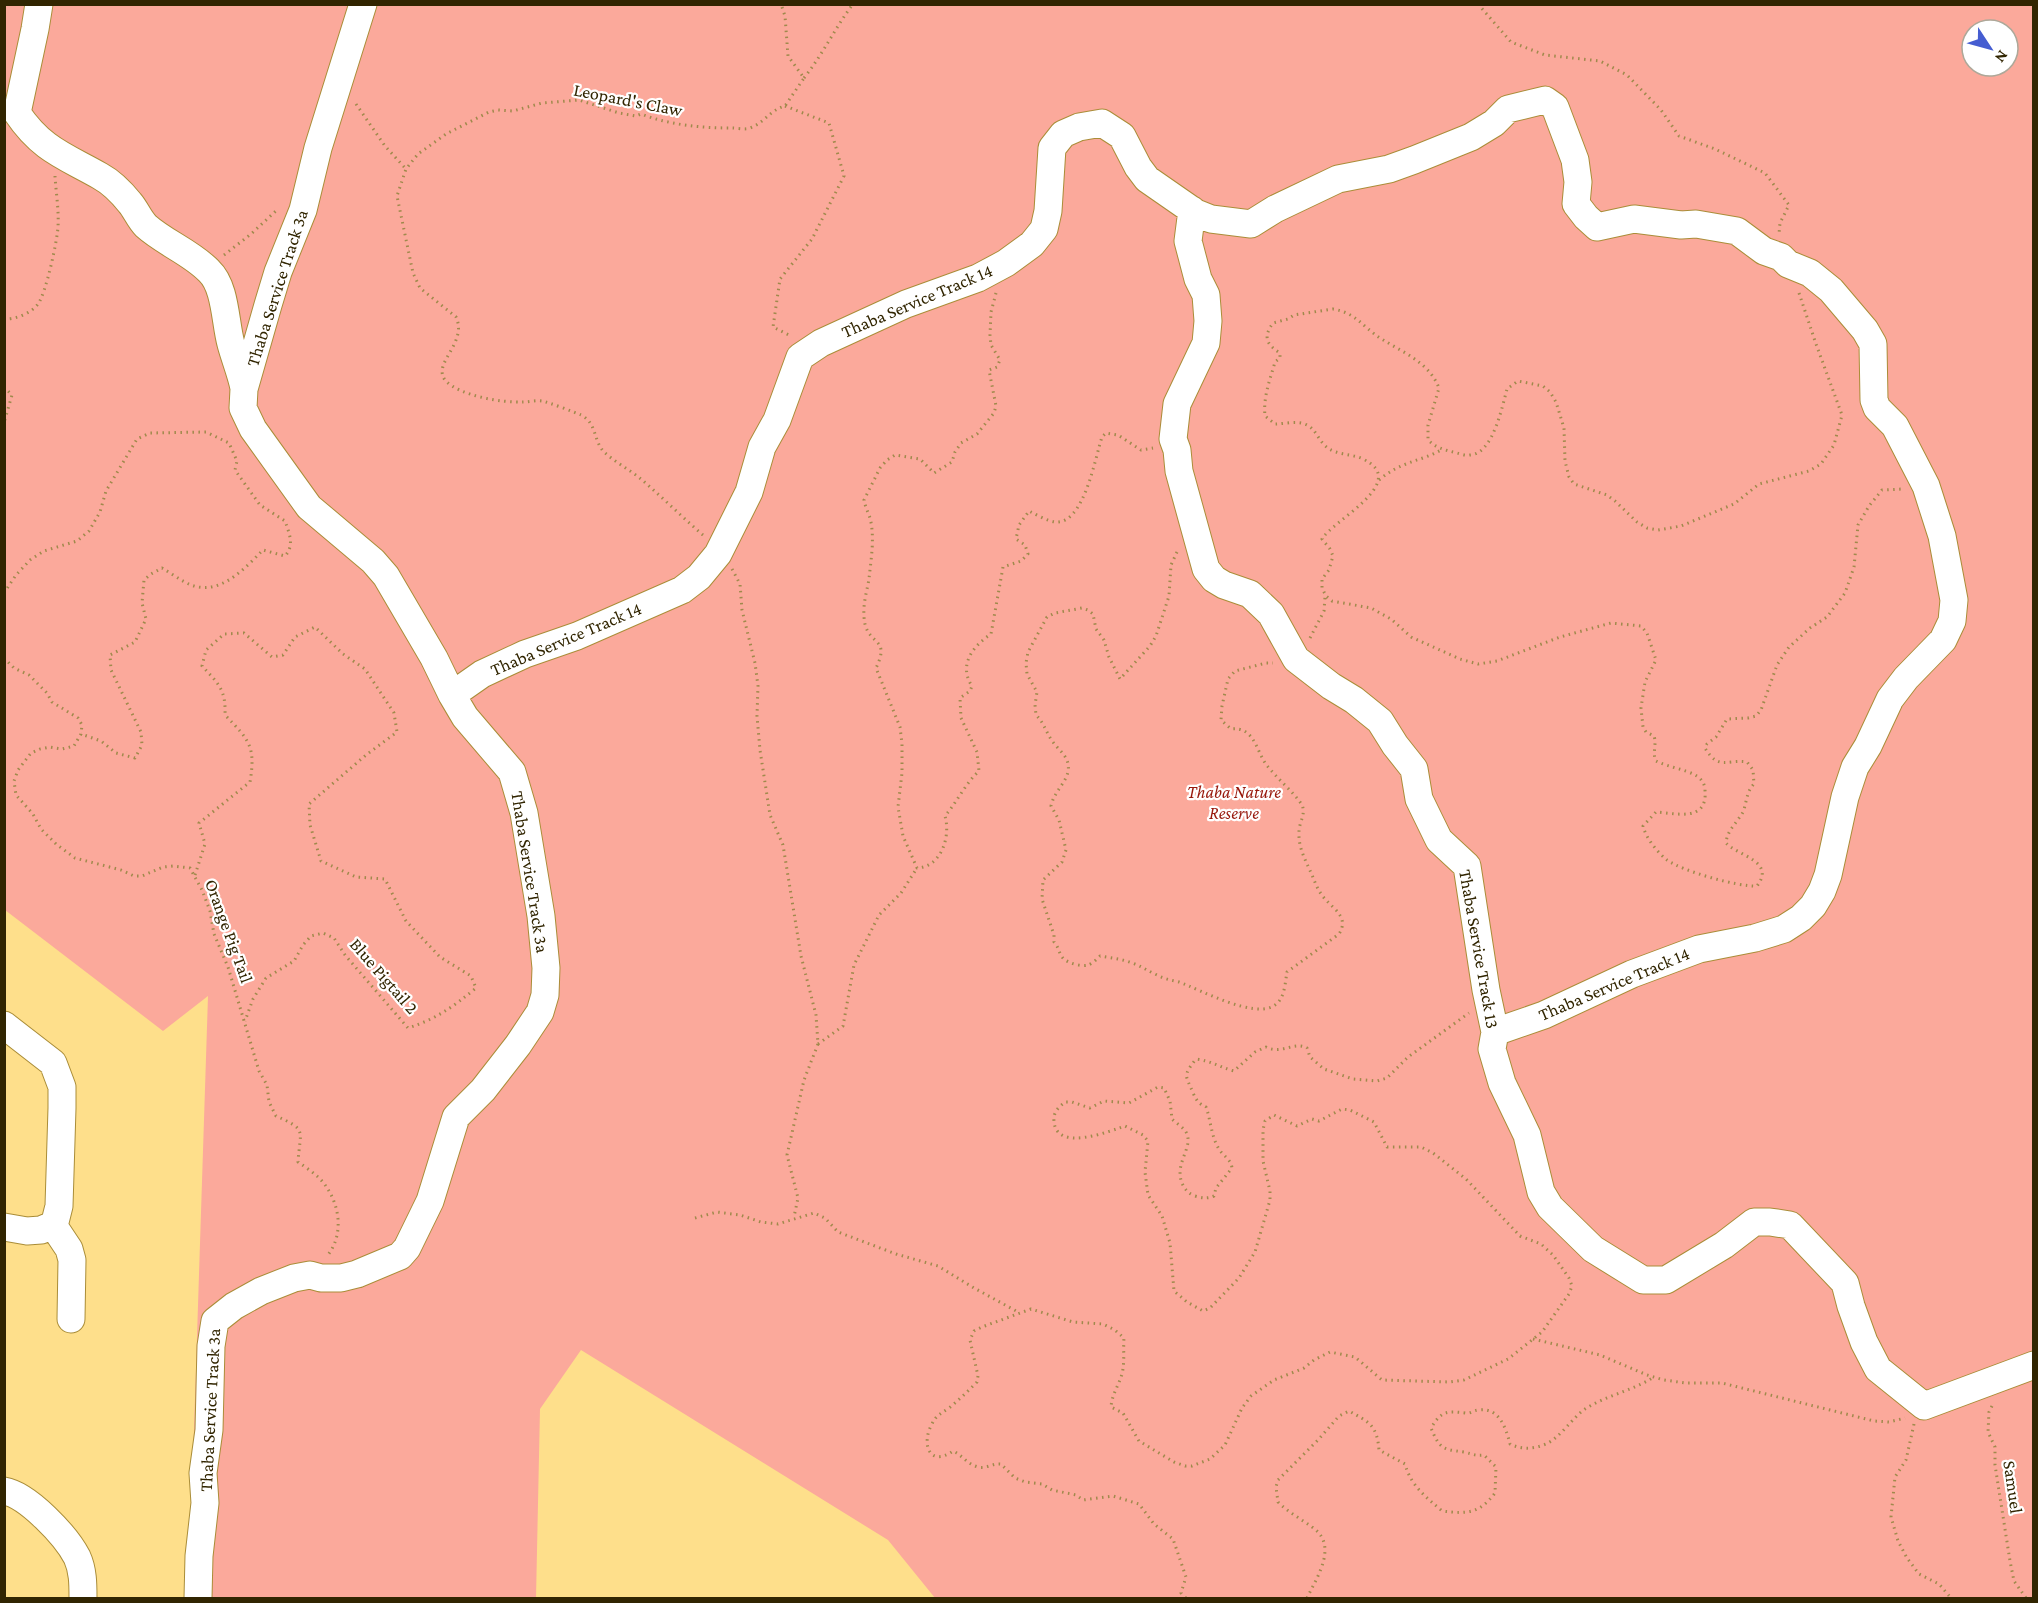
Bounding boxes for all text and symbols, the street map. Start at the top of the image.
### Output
north arrow [1960,18,2020,78]
text: N [1992,47,2012,66]
street label: Leopard's Claw [572,80,685,120]
street label: Thaba Service Track 3a [242,207,312,369]
street label: Thaba Service Track 14 [839,260,995,342]
street label: Thaba Service Track 14 [488,598,644,680]
park label: Thaba Nature Reserve [1187,782,1281,823]
street label: Thaba Service Track 3a [507,790,553,954]
street label: Thaba Service Track 13 [1455,868,1503,1030]
street label: Orange Pig Tail [201,876,257,986]
street label: Blue Pigtail 2 [346,934,422,1018]
street label: Thaba Service Track 14 [1536,943,1692,1025]
street label: Thaba Service Track 3a [196,1328,224,1492]
street label: Samuel [1999,1459,2027,1515]

